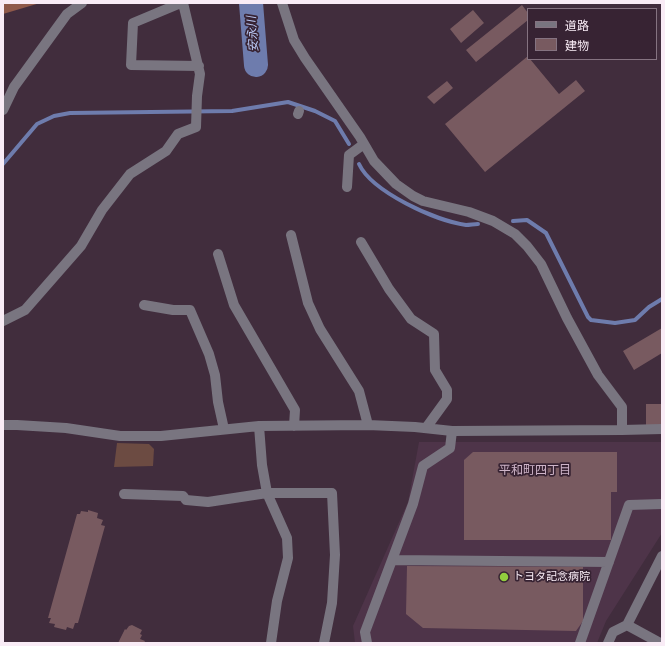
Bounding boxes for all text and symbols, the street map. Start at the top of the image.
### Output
legend [527,8,657,60]
water label: 安永川 [245,16,261,52]
text: 道路 [565,18,589,33]
text: 建物 [565,38,589,53]
district label: 平和町四丁目 [499,463,571,477]
place label: トヨタ記念病院 [513,570,590,584]
marker: トヨタ記念病院 [498,571,510,583]

